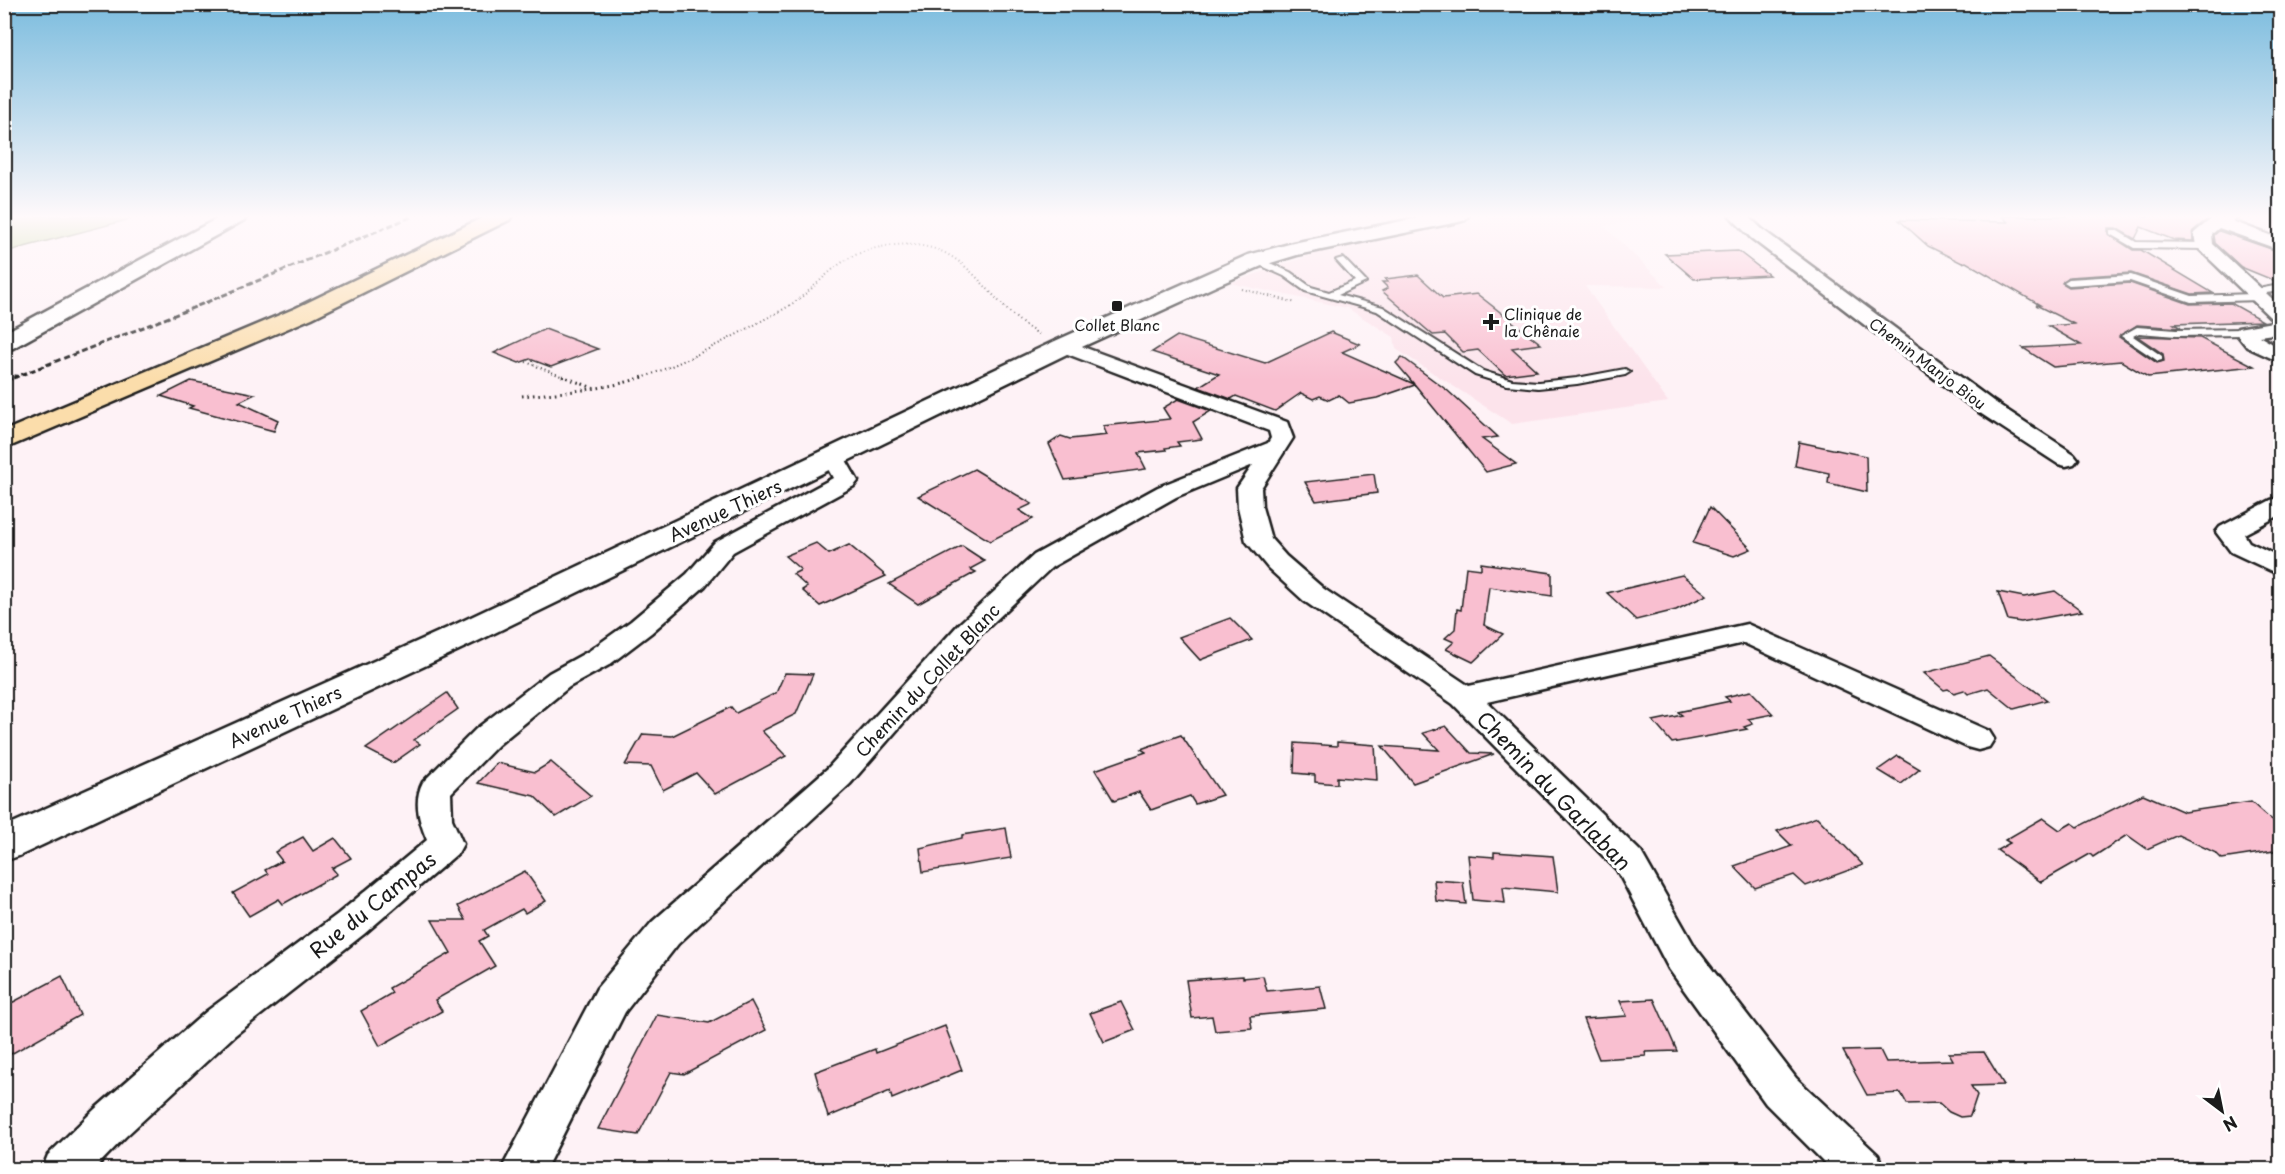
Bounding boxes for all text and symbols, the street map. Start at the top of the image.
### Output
marker: Collet Blanc [1110,299,1124,313]
place label: Clinique de la Chênaie [1504,302,1582,342]
street label: Chemin Manjo Biou [1865,311,1991,415]
place label: Collet Blanc [1074,313,1160,336]
marker: Clinique de la Chênaie [1482,313,1500,331]
street label: Avenue Thiers [664,472,786,548]
street label: Chemin du Collet Blanc [848,597,1006,763]
street label: Avenue Thiers [224,678,346,754]
street label: Chemin du Garlaban [1470,703,1640,877]
street label: Rue du Campas [302,843,442,965]
north arrow [2192,1081,2252,1141]
text: N [2219,1111,2242,1138]

